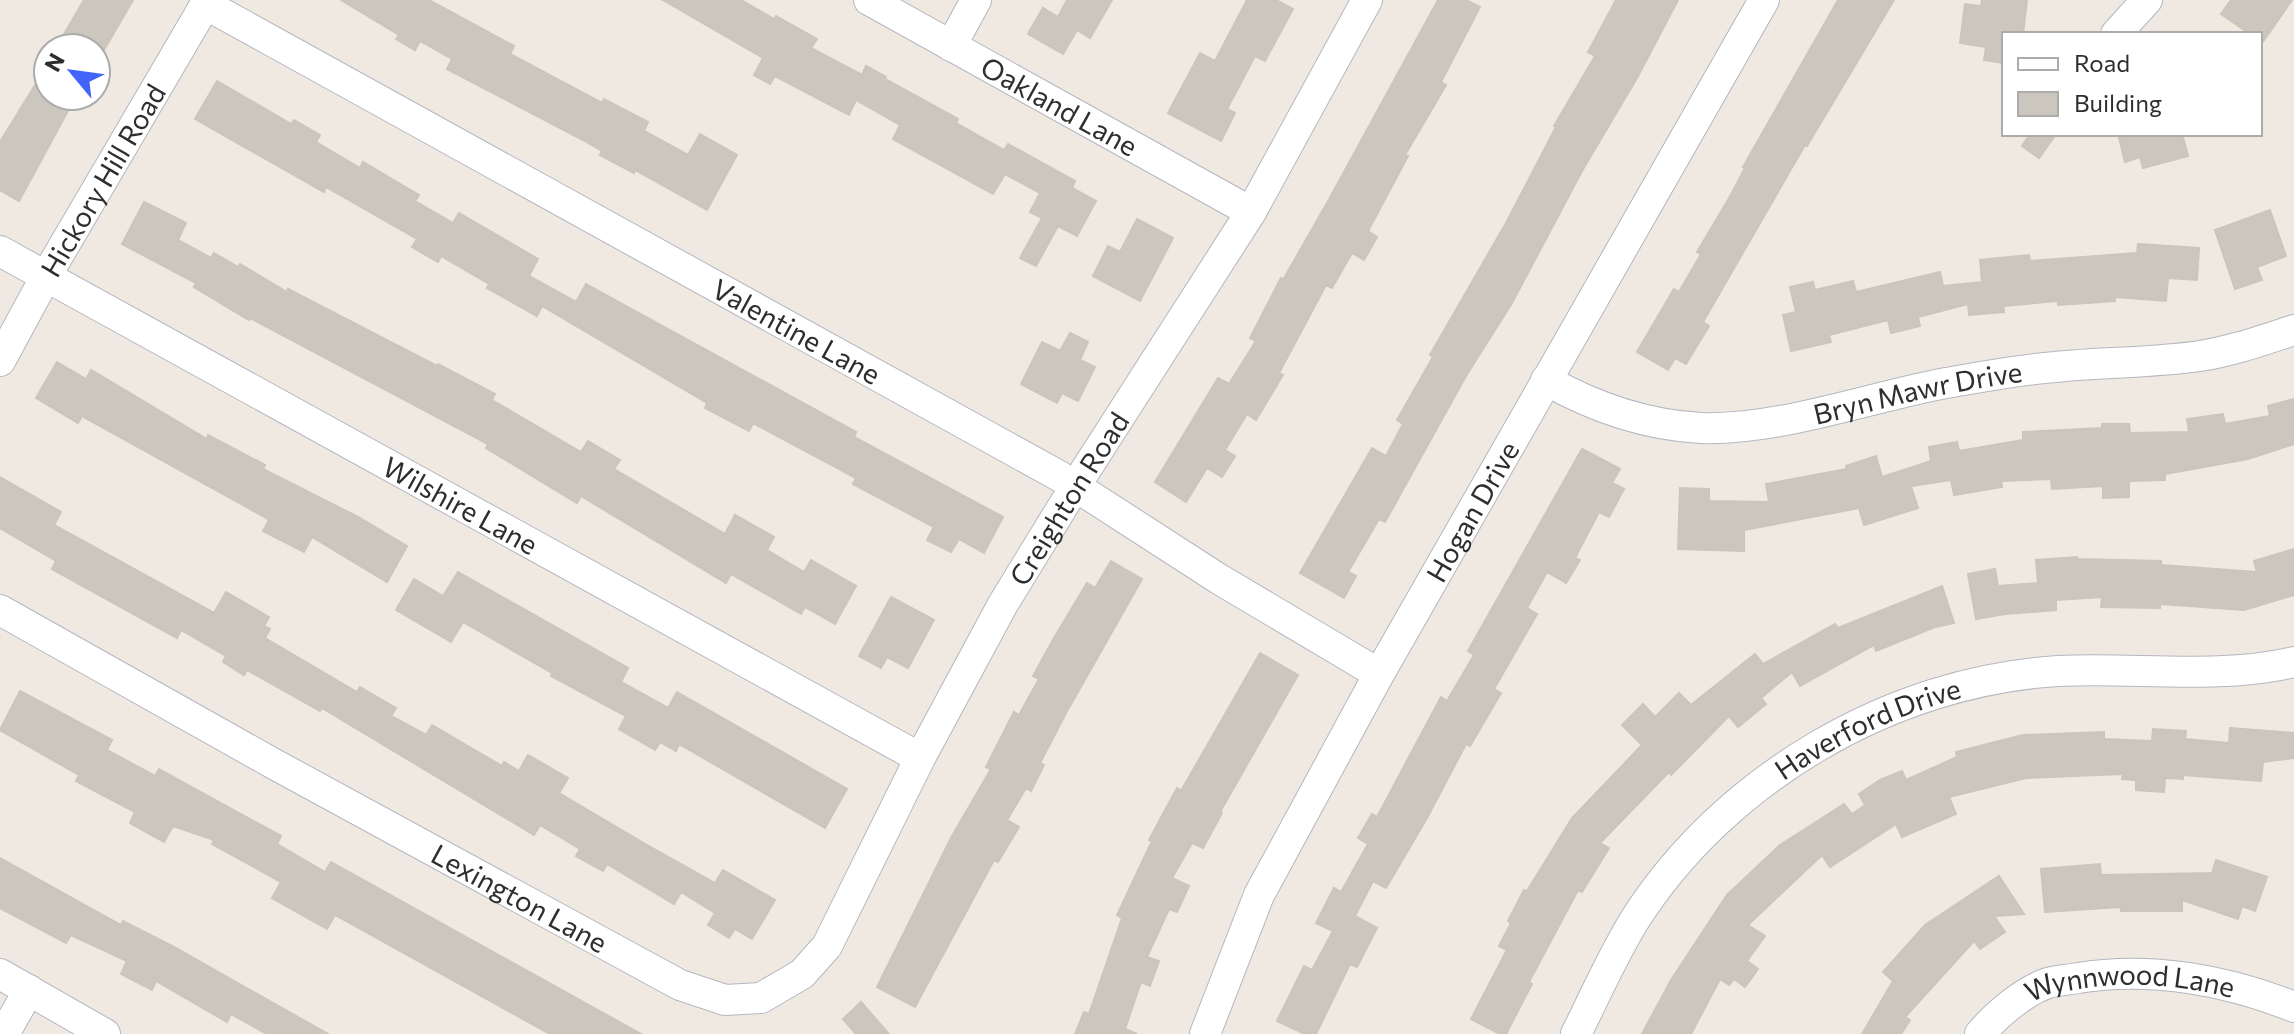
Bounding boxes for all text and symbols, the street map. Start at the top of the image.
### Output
north arrow [32,32,112,112]
legend [2002,32,2262,136]
text: N [38,48,70,76]
text: Road [2074,48,2130,77]
street label: Oakland Lane [975,49,1144,163]
street label: Hickory Hill Road [33,78,172,282]
text: Building [2074,88,2162,117]
street label: Valentine Lane [707,271,887,391]
street label: Bryn Mawr Drive [1810,354,2024,431]
street label: Creighton Road [1002,405,1135,591]
street label: Hogan Drive [1418,435,1526,588]
street label: Wilshire Lane [377,449,544,561]
street label: Haverford Drive [1768,670,1964,786]
street label: Lexington Lane [426,836,613,959]
street label: Wynnwood Lane [2019,957,2239,1008]

